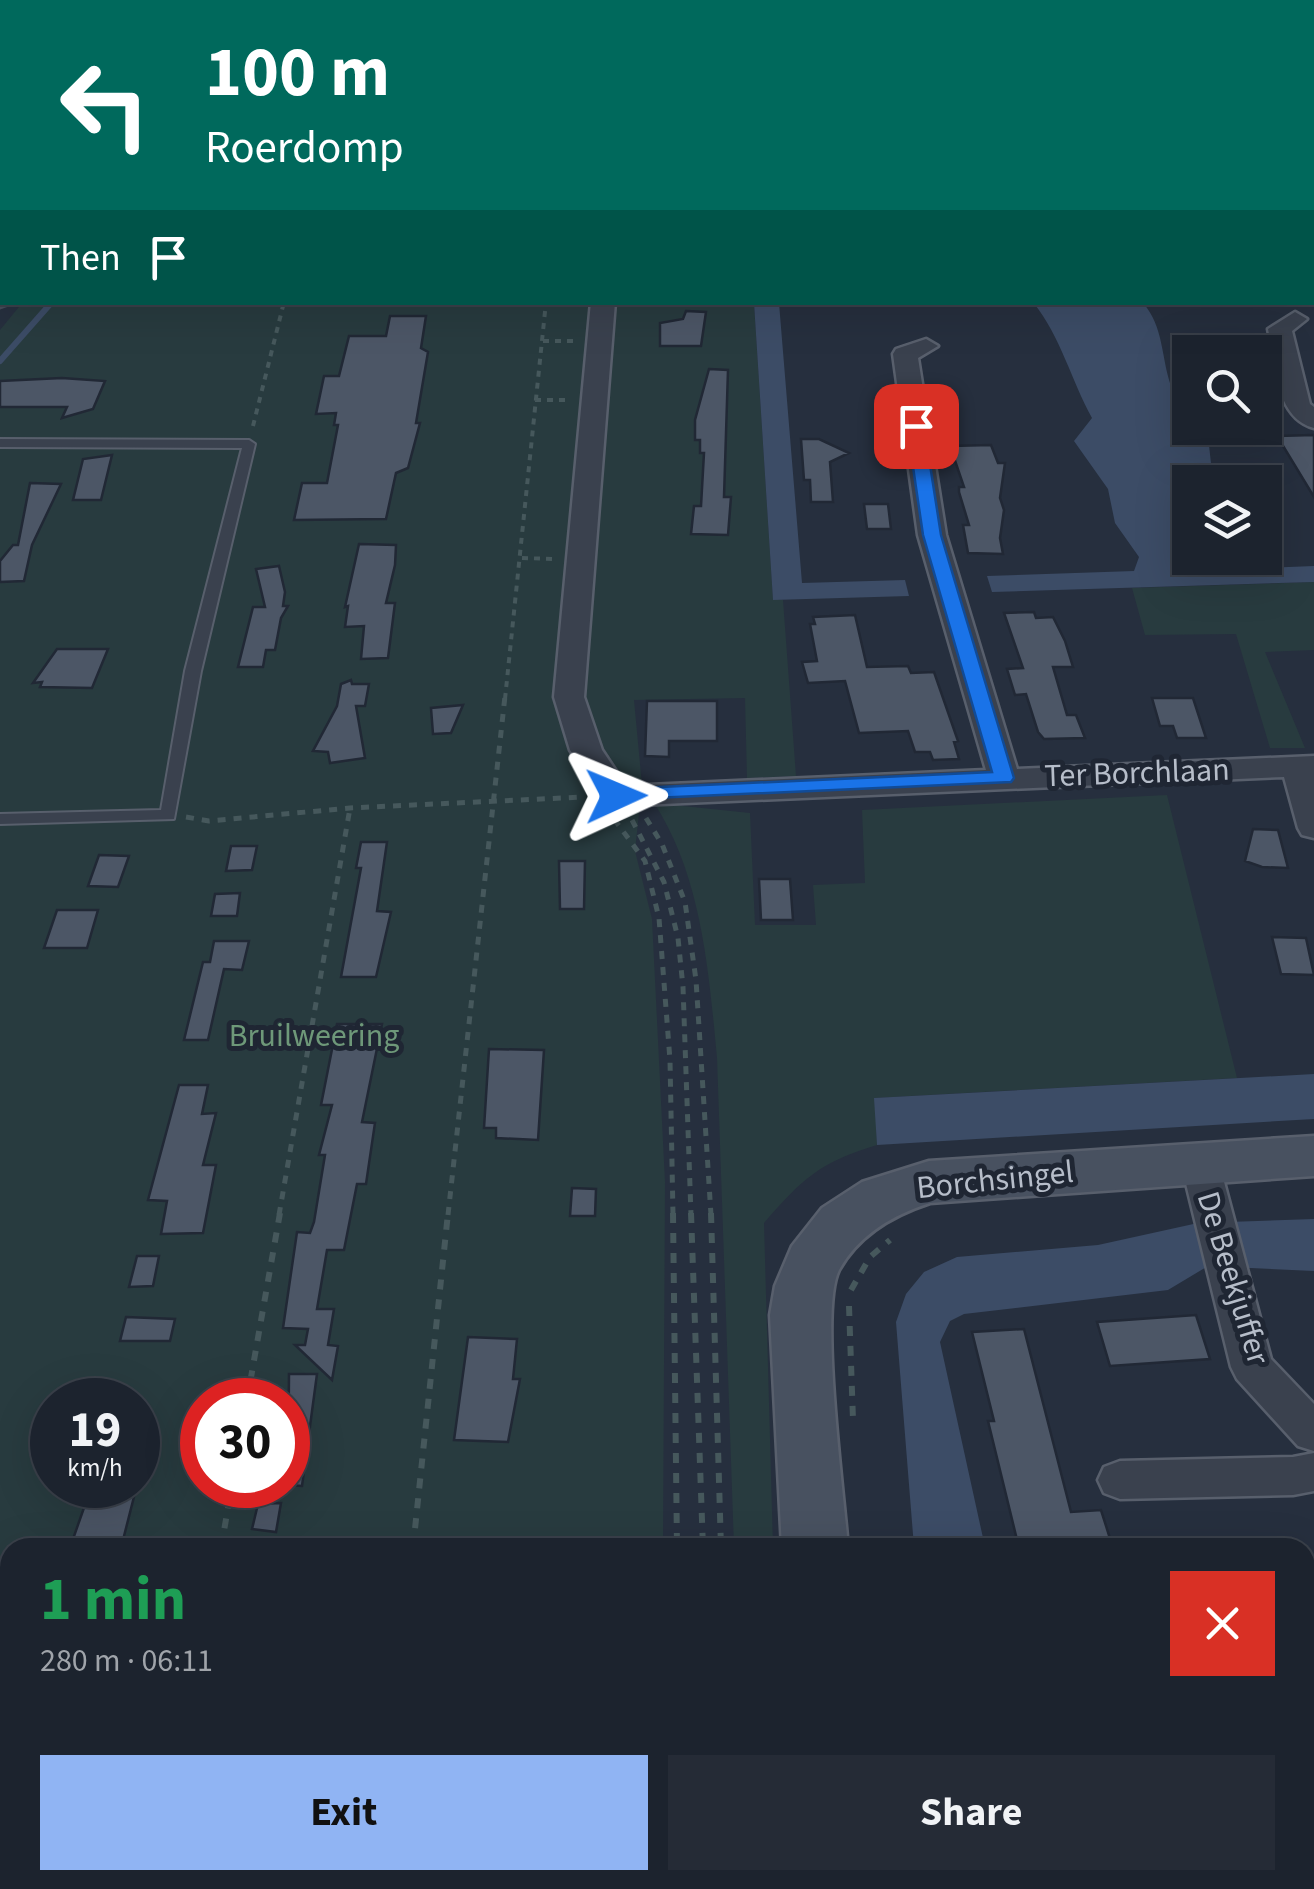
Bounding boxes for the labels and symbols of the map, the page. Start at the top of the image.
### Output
pin [874,384,959,469]
position arrow [564,744,668,848]
street label: Ter Borchlaan [1044,747,1230,799]
park label: Bruilweering [229,1013,399,1059]
street label: Borchsingel [914,1149,1076,1211]
street label: De Beekjuffer [1185,1186,1281,1371]
speed limit sign: 30 [180,1378,310,1508]

